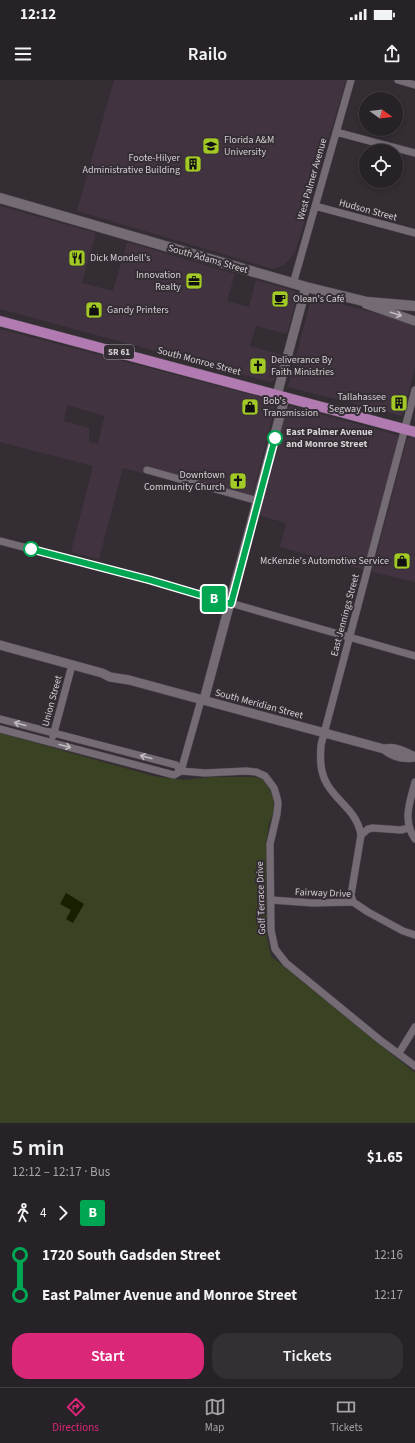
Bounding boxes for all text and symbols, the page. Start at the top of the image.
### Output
text: 12:12 [20,4,56,25]
text: Railo [188,42,227,67]
icon: menu [12,43,34,65]
icon: share [381,43,403,65]
north arrow [359,92,403,136]
map controls [359,92,403,188]
place label: Florida A&M University [224,133,274,159]
school or university icon: Florida A&M University [201,136,221,156]
street label: West Palmer Avenue [294,136,330,222]
button: locate [359,144,403,188]
place label: Foote-Hilyer Administrative Building [83,151,181,177]
building icon: Foote-Hilyer Administrative Building [183,154,203,174]
street label: Hudson Street [337,196,399,225]
street label: South Adams Street [166,241,250,277]
restaurant icon: Dick Mondell's [67,248,87,268]
place label: Dick Mondell's [90,251,150,265]
place label: Innovation Realty [136,268,181,294]
office icon: Innovation Realty [184,271,204,291]
cafe icon: Olean's Café [270,289,290,309]
place label: Olean's Café [293,292,345,306]
shop icon: Gandy Printers [84,300,104,320]
place label: Gandy Printers [107,303,169,317]
one-way arrow [390,311,402,319]
street label: South Monroe Street [156,343,243,379]
road number: SR 61 [104,345,134,359]
place label: Deliverance By Faith Ministries [271,353,334,379]
church icon: Deliverance By Faith Ministries [248,356,268,376]
place label: Tallahassee Segway Tours [329,390,386,416]
building icon: Tallahassee Segway Tours [389,393,409,413]
place label: Bob's Transmission [263,394,318,420]
shop icon: Bob's Transmission [240,397,260,417]
place label: East Palmer Avenue and Monroe Street [286,425,373,451]
marker: East Palmer Avenue and Monroe Street [267,430,283,446]
place label: Downtown Community Church [144,468,225,494]
church icon: Downtown Community Church [228,471,248,491]
unlabelled marker [23,541,39,557]
shop icon: McKenzie's Automotive Service [392,551,412,571]
place label: McKenzie's Automotive Service [260,554,389,568]
street label: East Jennings Street [327,572,363,658]
line badge: B [201,586,227,612]
text: B [210,589,218,609]
street label: Union Street [38,673,66,728]
street label: South Meridian Street [213,685,305,723]
one-way arrow [14,720,27,728]
one-way arrow [58,743,71,750]
one-way arrow [140,753,153,761]
street label: Golf Terrace Drive [253,861,269,935]
street label: Fairway Drive [295,885,351,901]
text: 5 min [12,1132,64,1164]
text: $1.65 [367,1147,403,1168]
text: 12:12 – 12:17 · Bus [12,1163,110,1181]
icon: walk [12,1202,34,1224]
icon: forward [52,1202,74,1224]
text: B [88,1203,97,1223]
text: 4 [40,1204,46,1222]
text: 1720 South Gadsden Street [42,1245,220,1266]
text: 12:16 [374,1246,403,1264]
text: East Palmer Avenue and Monroe Street [42,1285,297,1306]
text: 12:17 [374,1286,403,1304]
button: Start [12,1333,204,1379]
button: Tickets [212,1333,403,1379]
tab: Directions [52,1396,99,1435]
tab: Map [204,1396,226,1435]
tab: Tickets [330,1396,363,1435]

